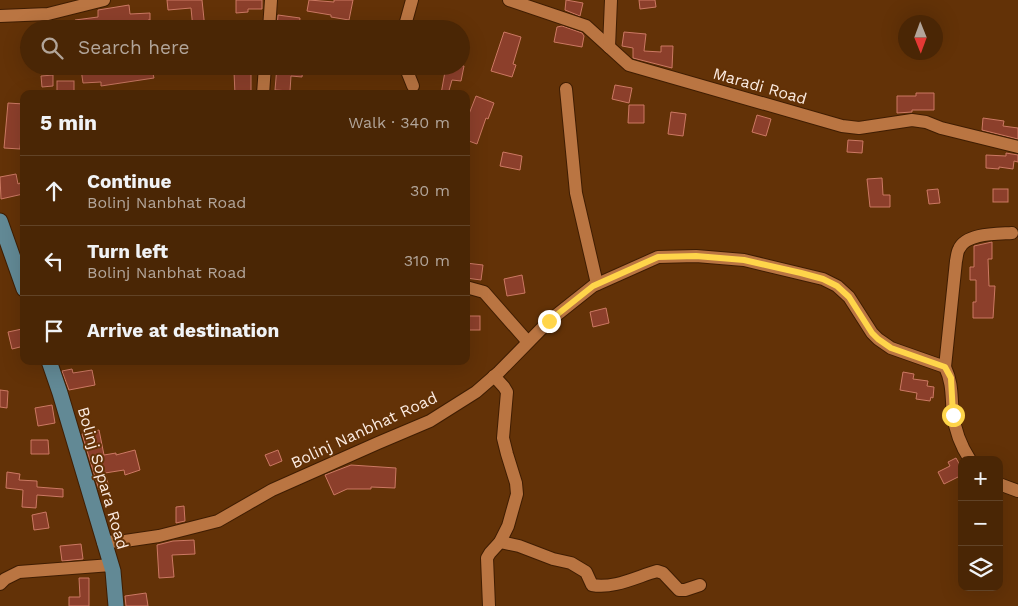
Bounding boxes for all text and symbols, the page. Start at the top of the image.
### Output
north arrow [898,15,943,60]
search box [20,20,470,75]
icon: search [38,34,66,62]
text: Search here [78,36,189,59]
street label: Maradi Road [711,64,809,108]
text: 5 min [40,110,97,135]
text: Walk · 340 m [348,113,450,132]
text: Continue [87,170,171,193]
icon: ahead [40,177,68,205]
text: 30 m [410,181,450,200]
text: Bolinj Nanbhat Road [87,193,246,212]
text: Turn left [87,240,168,263]
icon: left [40,247,68,275]
text: 310 m [404,251,450,270]
text: Bolinj Nanbhat Road [87,263,246,282]
route end [538,310,561,333]
icon: arrive [40,317,68,345]
text: Arrive at destination [87,319,279,342]
street label: Bolinj Nanbhat Road [288,388,440,472]
route start [942,404,965,427]
street label: Bolinj Sopara Road [74,405,132,551]
map controls [958,456,1003,591]
button: + [958,456,1003,501]
button: − [958,501,1003,546]
button: layers [958,546,1003,591]

